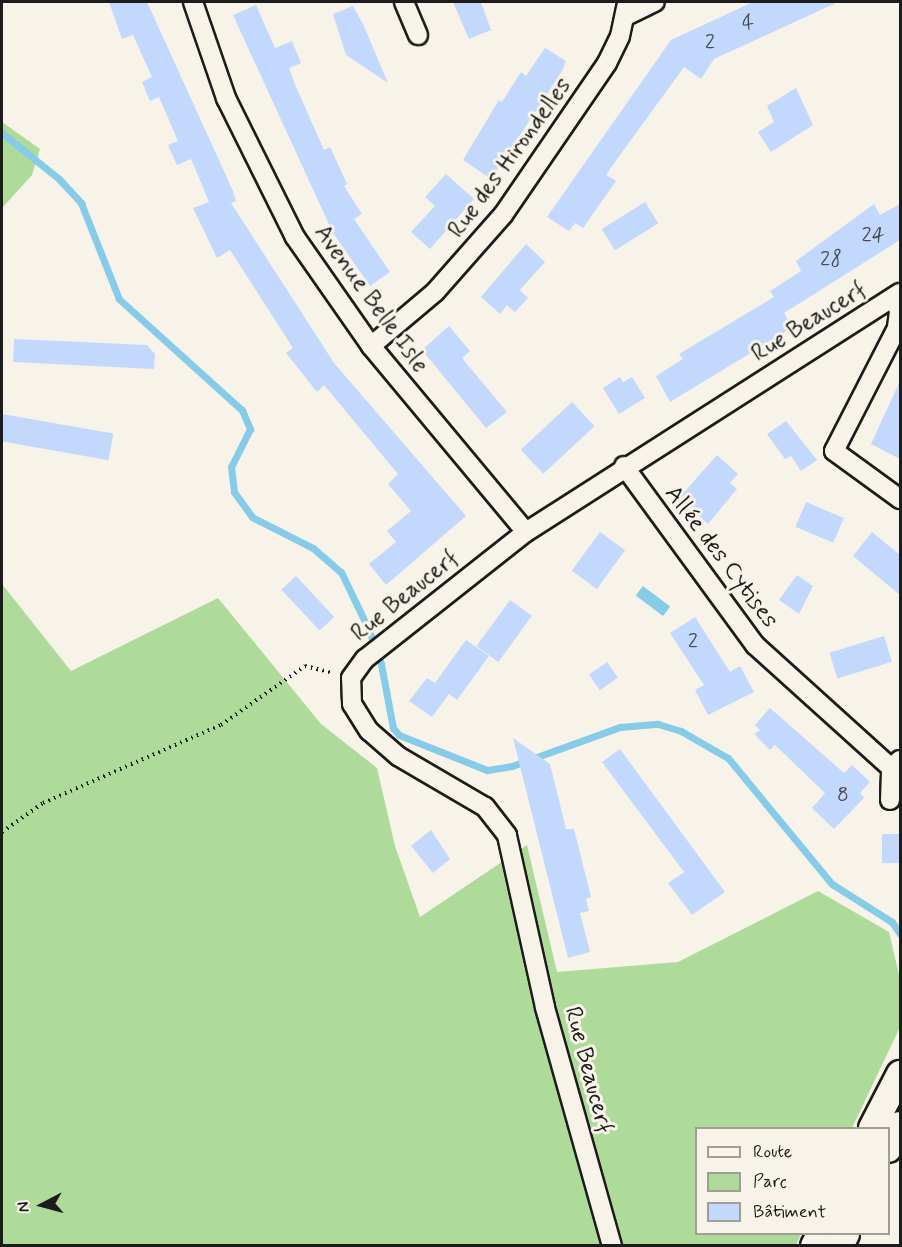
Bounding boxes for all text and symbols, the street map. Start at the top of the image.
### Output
house number: 4 [742,10,754,36]
house number: 2 [705,29,715,55]
street label: Rue des Hirondelles [442,72,578,244]
street label: Avenue Belle Isle [307,219,435,379]
house number: 24 [861,222,885,248]
house number: 28 [820,246,842,272]
street label: Rue Beaucerf [744,274,874,370]
street label: Allée des Cytises [657,479,785,635]
street label: Rue Beaucerf [344,542,466,650]
house number: 2 [688,628,698,654]
house number: 8 [837,782,849,808]
street label: Rue Beaucerf [557,1001,619,1139]
legend [695,1127,890,1235]
text: Route [753,1140,792,1164]
text: Parc [753,1170,787,1194]
north arrow [12,1175,72,1235]
text: Bâtiment [753,1200,826,1224]
text: N [13,1201,35,1213]

